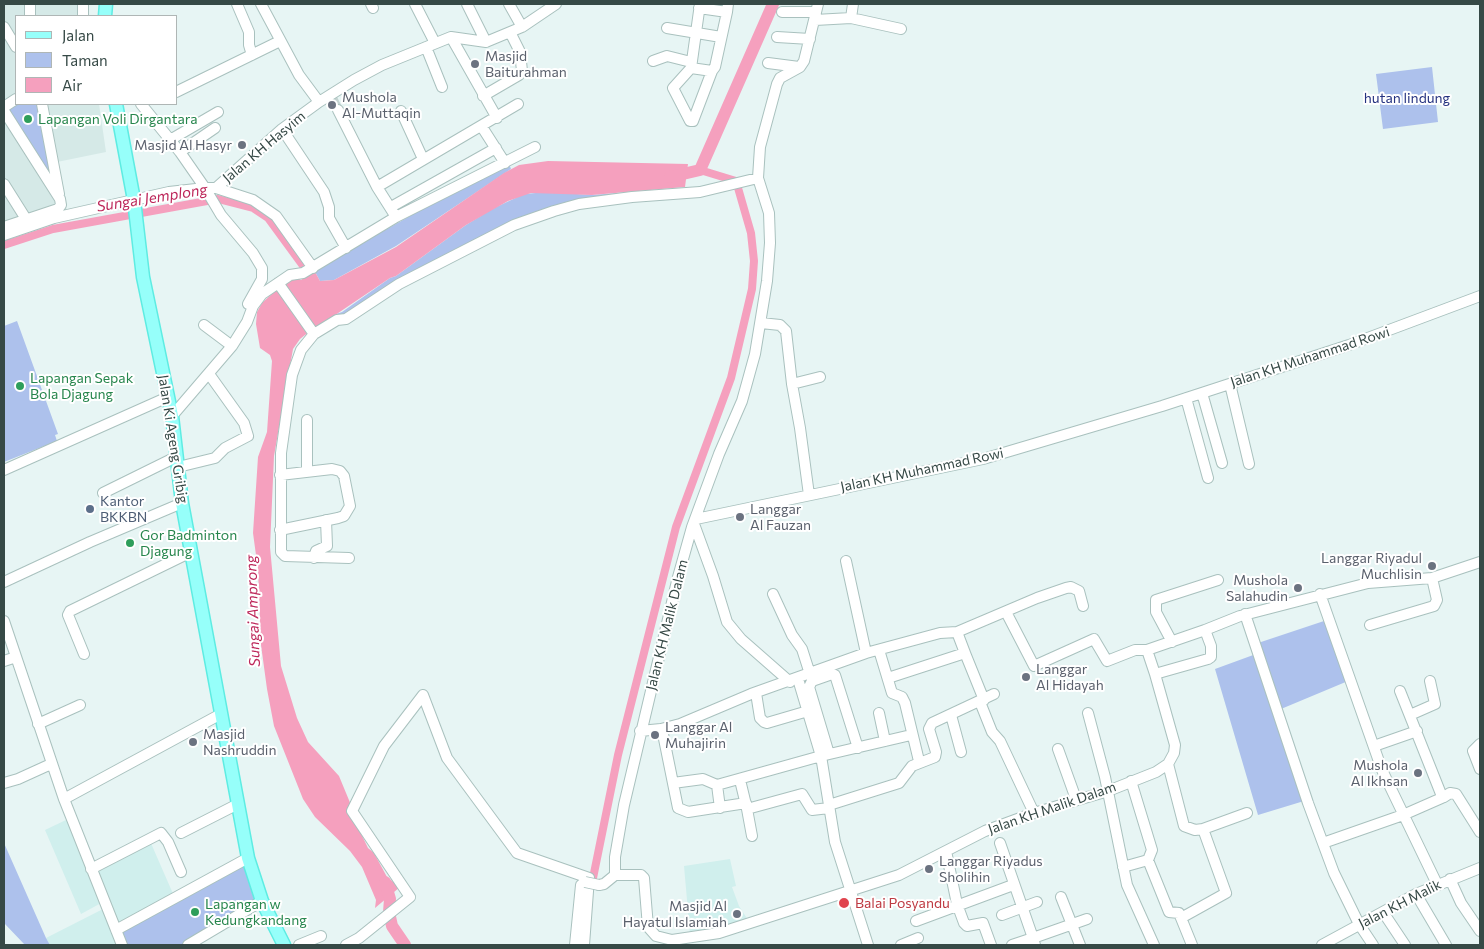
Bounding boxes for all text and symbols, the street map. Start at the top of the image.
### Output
legend [15,15,178,105]
text: Jalan [62,26,94,44]
place label: Masjid Baiturahman [485,48,567,80]
text: Taman [62,51,108,69]
marker: Masjid Baiturahman [469,58,481,70]
text: Air [62,76,82,94]
place label: Mushola Al-Muttaqin [342,89,421,121]
park label: hutan lindung [1364,90,1450,106]
marker: Mushola Al-Muttaqin [326,99,338,111]
street label: Jalan KH Hasyim [219,108,309,186]
place label: Lapangan Voli Dirgantara [38,111,197,127]
marker: Lapangan Voli Dirgantara [22,113,34,125]
place label: Masjid Al Hasyr [134,137,232,153]
marker: Masjid Al Hasyr [236,139,248,151]
water label: Sungai Jemplong [95,180,209,216]
street label: Jalan KH Muhammad Rowi [1228,323,1392,391]
place label: Lapangan Sepak Bola Djagung [30,370,133,402]
street label: Jalan Ki Ageng Gribig [155,373,191,505]
marker: Lapangan Sepak Bola Djagung [14,380,26,392]
street label: Jalan KH Muhammad Rowi [839,444,1005,496]
place label: Kantor BKKBN [100,493,147,526]
place label: Langgar Al Fauzan [750,501,811,534]
marker: Kantor BKKBN [84,503,96,515]
marker: Langgar Al Fauzan [734,511,746,523]
place label: Gor Badminton Djagung [140,527,237,560]
marker: Gor Badminton Djagung [124,537,136,549]
place label: Langgar Riyadul Muchlisin [1321,550,1422,582]
water label: Sungai Amprong [242,555,264,667]
street label: Jalan KH Malik Dalam [643,558,691,692]
marker: Langgar Riyadul Muchlisin [1426,560,1438,572]
place label: Mushola Salahudin [1226,572,1288,604]
marker: Mushola Salahudin [1292,582,1304,594]
place label: Langgar Al Hidayah [1036,661,1104,694]
marker: Langgar Al Hidayah [1020,671,1032,683]
place label: Langgar Al Muhajirin [665,719,732,752]
place label: Masjid Nashruddin [203,726,276,759]
marker: Langgar Al Muhajirin [649,729,661,741]
marker: Masjid Nashruddin [187,736,199,748]
place label: Mushola Al Ikhsan [1351,757,1408,790]
marker: Mushola Al Ikhsan [1412,767,1424,779]
street label: Jalan KH Malik Dalam [986,778,1118,838]
place label: Langgar Riyadus Sholihin [939,853,1043,886]
marker: Langgar Riyadus Sholihin [923,863,935,875]
street label: Jalan KH Malik [1356,876,1444,932]
place label: Balai Posyandu [855,895,950,911]
place label: Lapangan w Kedungkandang [205,896,307,929]
marker: Balai Posyandu [837,896,851,910]
place label: Masjid Al Hayatul Islamiah [623,898,727,930]
marker: Lapangan w Kedungkandang [189,906,201,918]
marker: Masjid Al Hayatul Islamiah [731,908,743,920]

